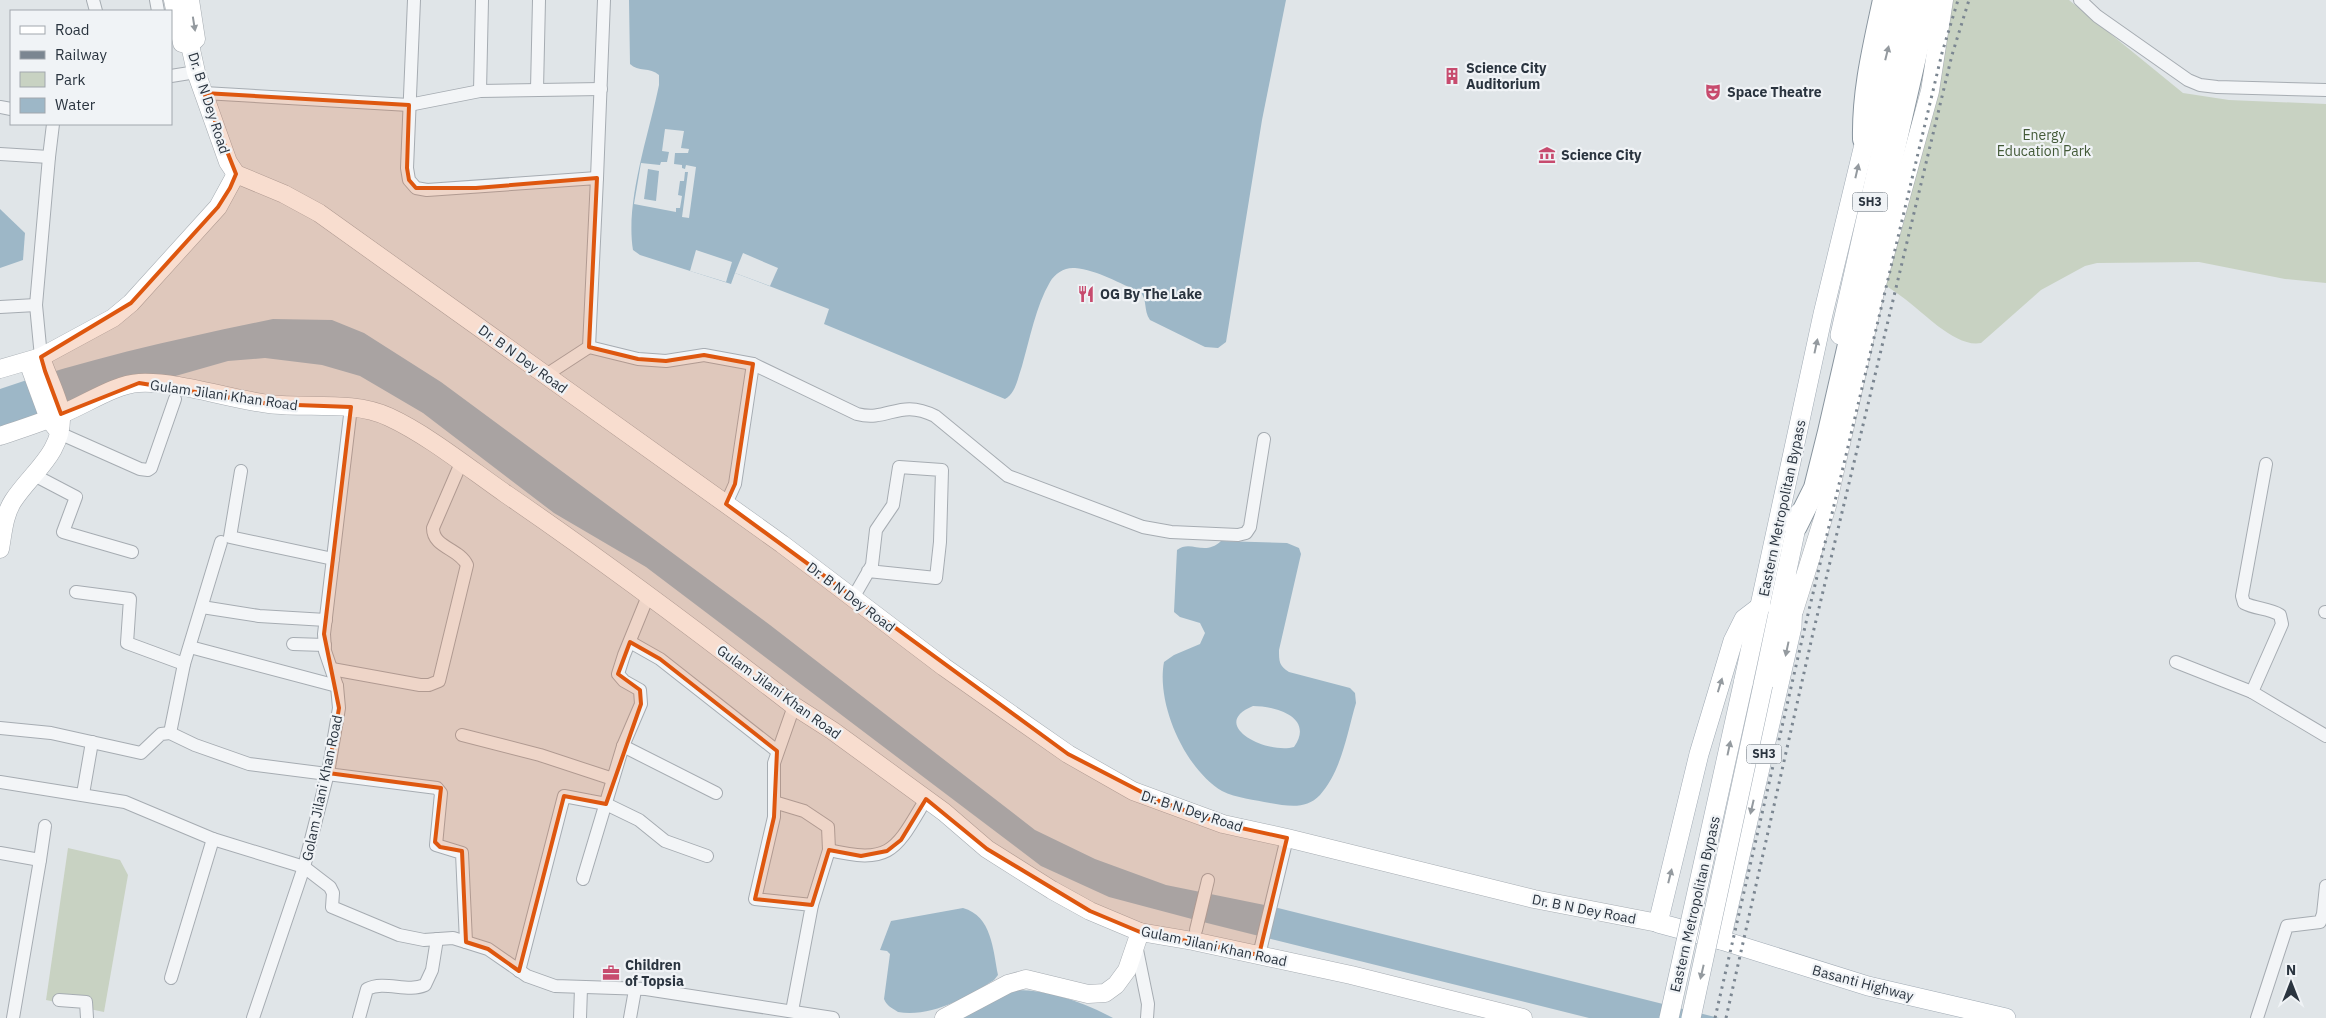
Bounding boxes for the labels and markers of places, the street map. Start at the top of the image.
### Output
place label: Science City Auditorium [1466,59,1547,93]
building icon: Science City Auditorium [1442,66,1462,86]
theatre icon: Space Theatre [1703,82,1723,102]
place label: Space Theatre [1727,83,1822,101]
museum icon: Science City [1537,145,1557,165]
place label: Science City [1561,146,1642,164]
restaurant icon: OG By The Lake [1076,284,1096,304]
place label: OG By The Lake [1100,285,1202,303]
place label: Children of Topsia [625,956,684,990]
office icon: Children of Topsia [601,963,621,983]

